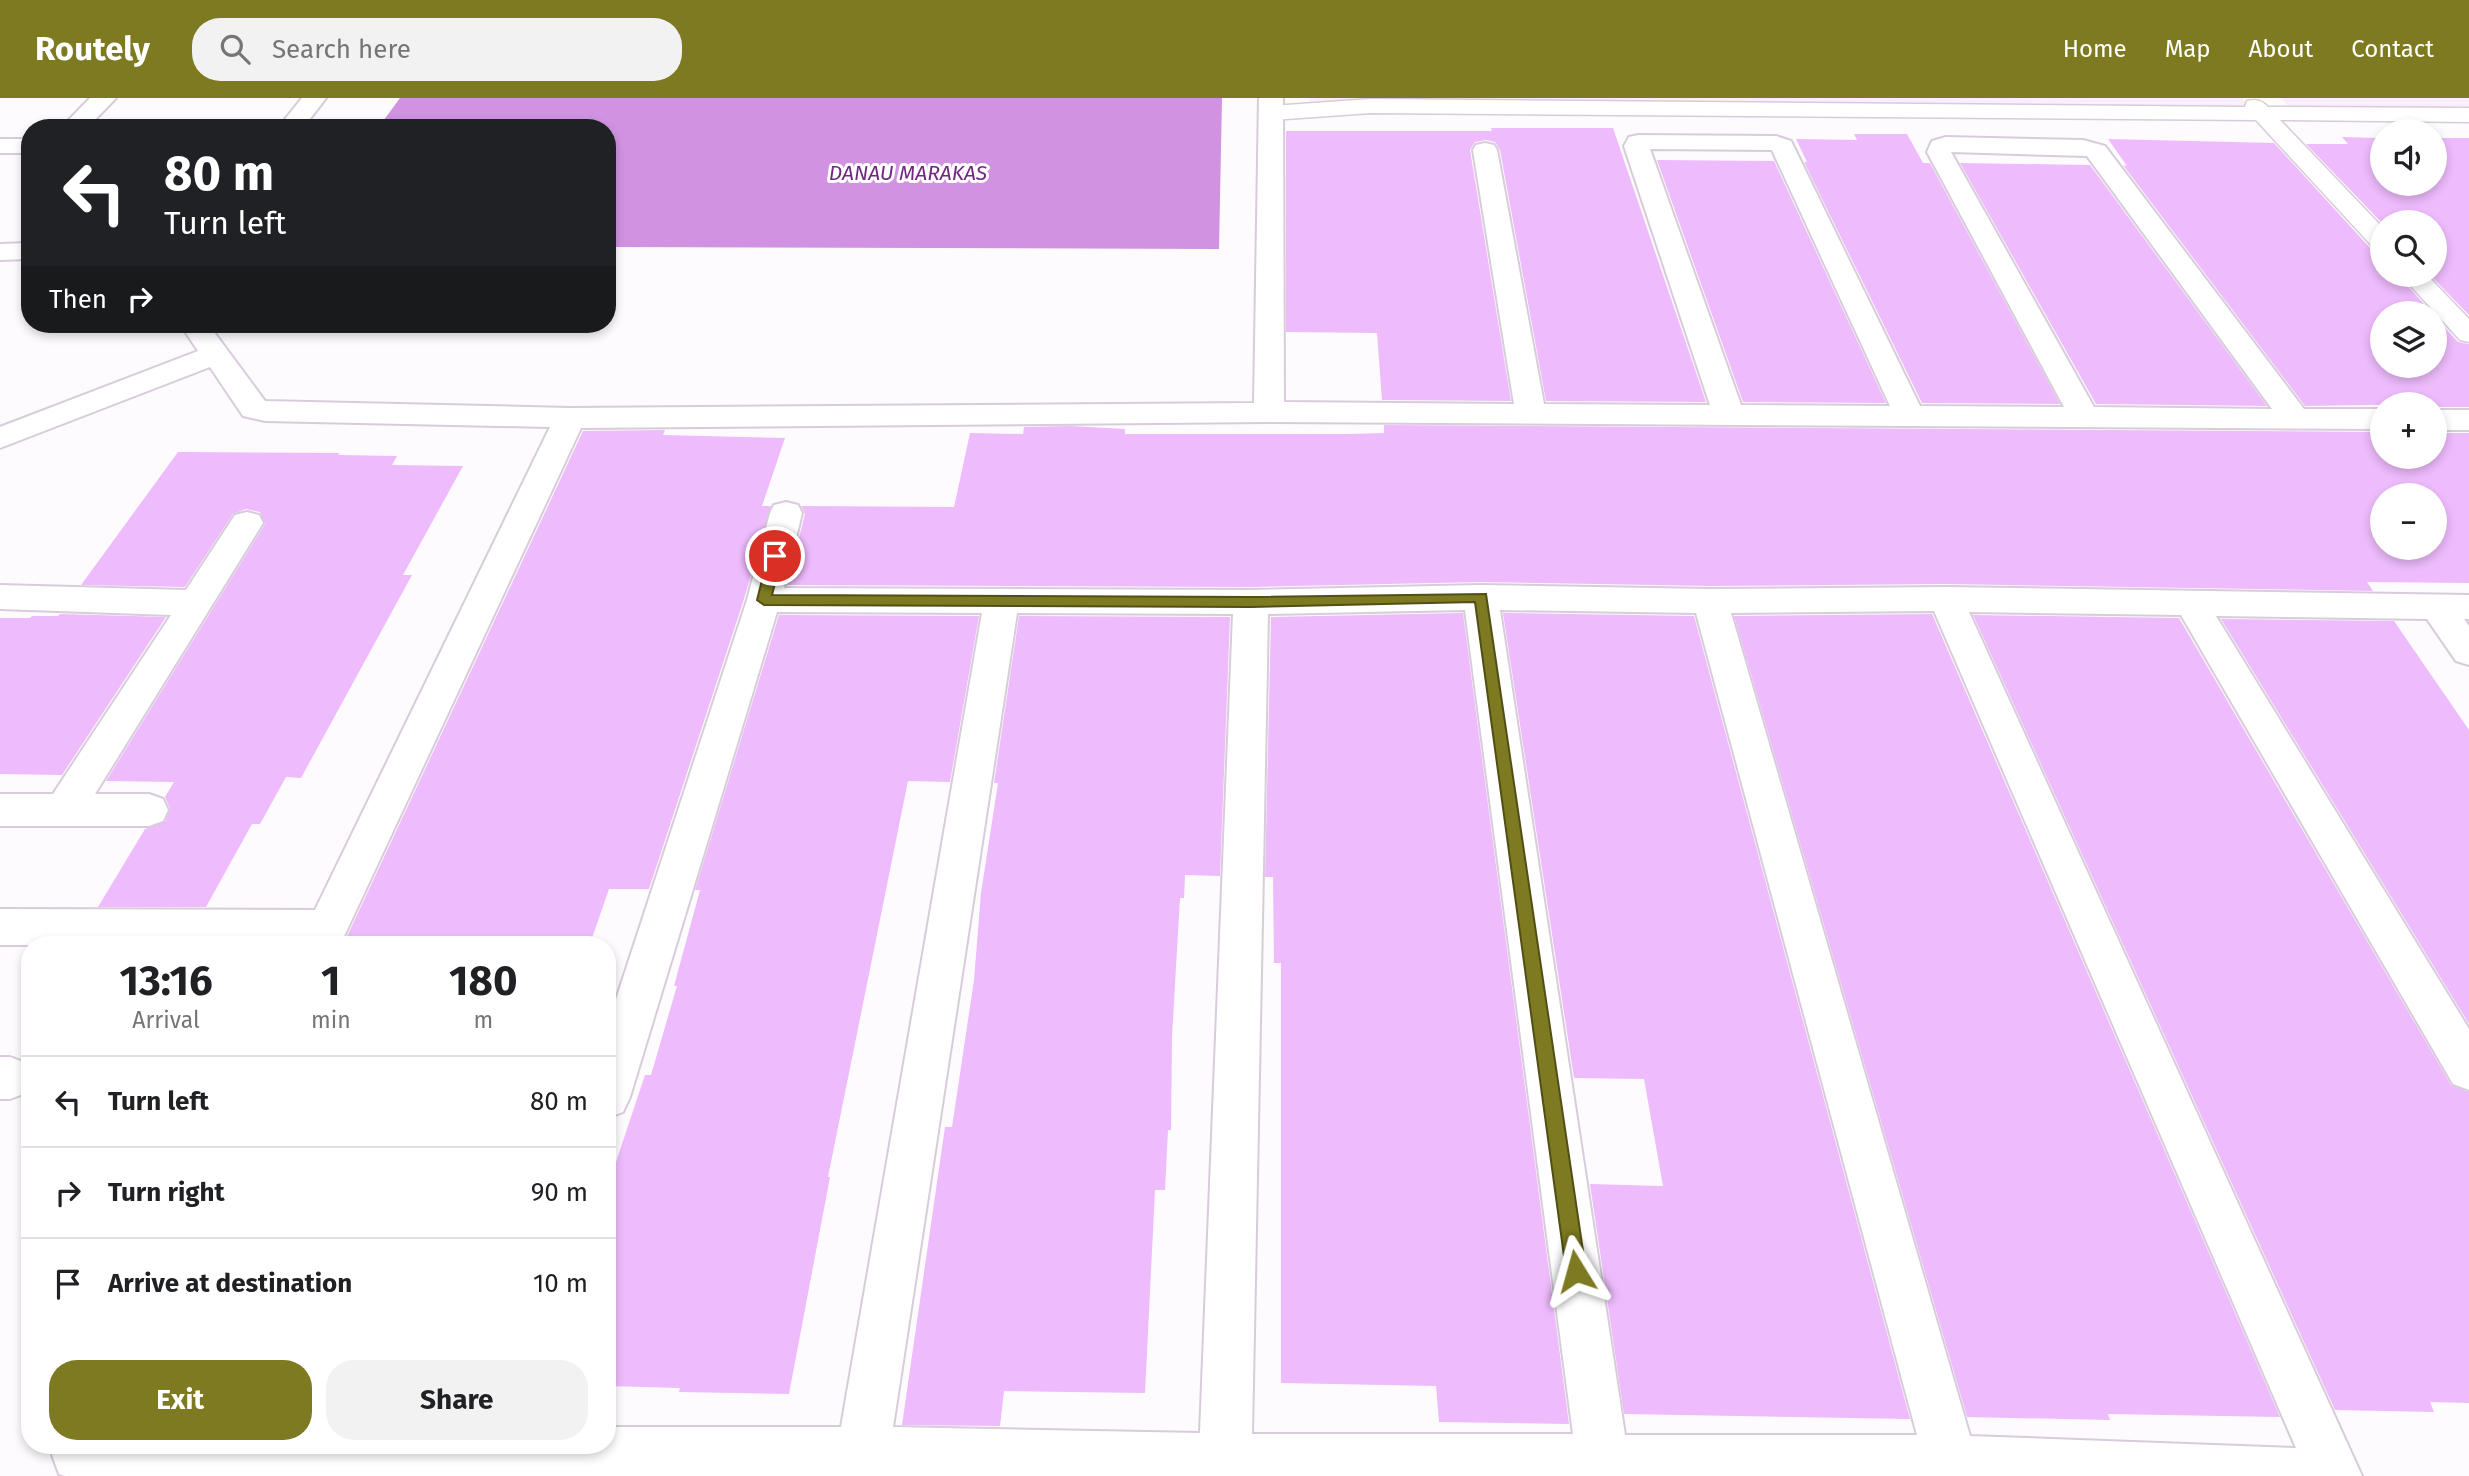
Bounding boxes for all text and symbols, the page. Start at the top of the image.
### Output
search box [192,18,682,81]
text: Routely [35,29,150,69]
icon: search [216,30,254,68]
text: Search here [272,34,411,65]
text: Home [2063,35,2127,63]
text: Map [2165,35,2211,63]
text: About [2249,35,2313,63]
text: Contact [2351,35,2434,63]
map controls [2370,119,2447,560]
button: sound [2370,119,2447,196]
text: 80 m [164,144,274,203]
icon: left [49,147,140,238]
water label: DANAU MARAKAS [829,160,988,186]
text: Turn left [164,204,286,242]
button: search [2370,210,2447,287]
icon: right [121,280,159,318]
text: Then [49,284,107,315]
button: layers [2370,301,2447,378]
button: + [2370,392,2447,469]
button: − [2370,483,2447,560]
pin [745,526,805,586]
icon: arrive [756,537,794,575]
text: 13:16 [119,956,213,1006]
text: 1 [321,956,341,1006]
text: 180 [449,956,518,1006]
text: Arrival [132,1006,200,1034]
text: min [311,1006,351,1034]
text: m [473,1006,493,1034]
icon: left [49,1083,87,1121]
text: Turn left [108,1086,209,1117]
text: 80 m [530,1086,588,1117]
icon: right [49,1174,87,1212]
text: Turn right [108,1177,225,1208]
text: 90 m [531,1177,588,1208]
position arrow [1539,1234,1613,1308]
icon: arrive [49,1265,87,1303]
text: Arrive at destination [108,1268,352,1299]
text: 10 m [533,1268,588,1299]
button: Exit [49,1360,312,1440]
button: Share [326,1360,588,1440]

